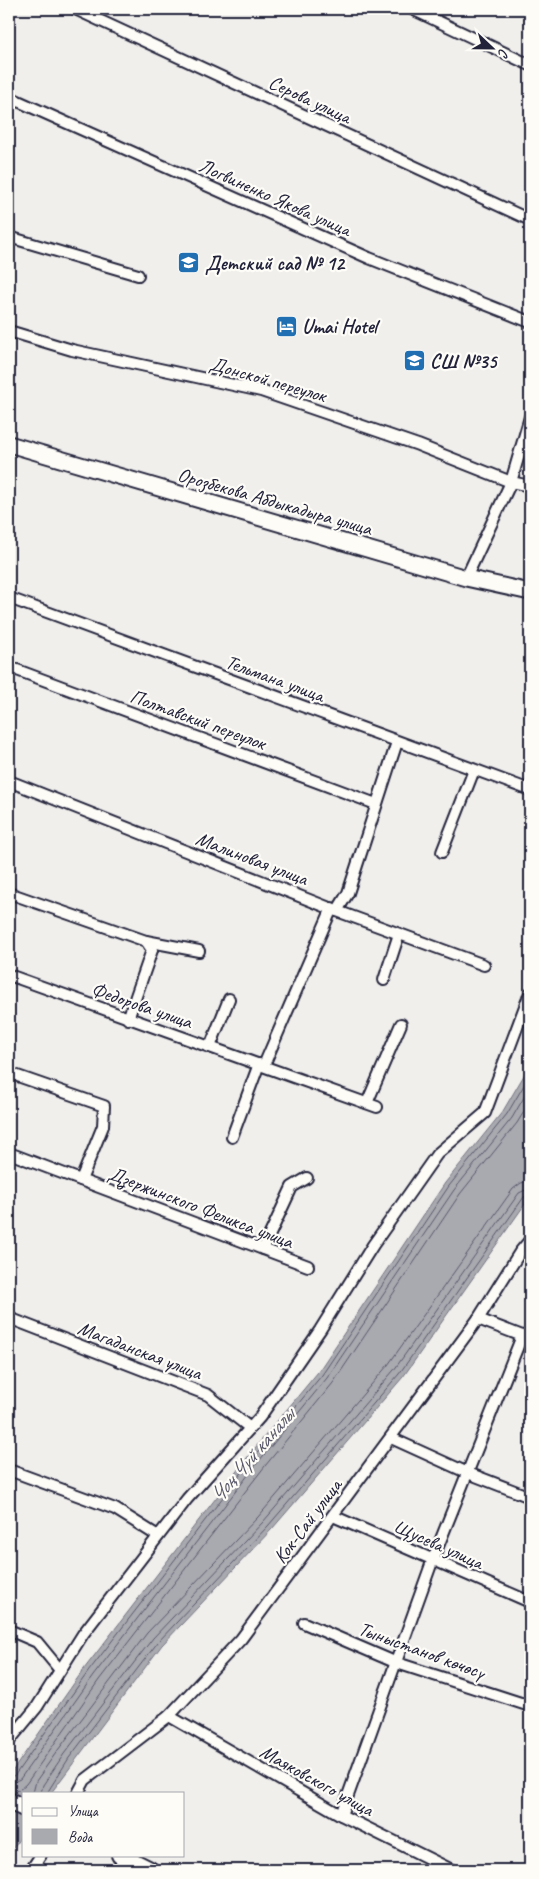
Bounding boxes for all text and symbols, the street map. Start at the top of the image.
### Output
north arrow [466,22,516,72]
text: С [494,46,513,61]
street label: Серова улица [265,70,357,130]
street label: Логвиненко Якова улица [195,153,356,243]
school or university icon: Детский сад № 12 [177,251,201,275]
place label: Детский сад № 12 [205,251,346,276]
hotel icon: Umai Hotel [274,314,298,338]
place label: Umai Hotel [302,314,380,339]
school or university icon: СШ №35 [402,349,426,373]
place label: СШ №35 [430,349,499,374]
street label: Донской переулок [207,351,330,408]
street label: Орозбекова Абдыкадыра улица [175,462,376,542]
street label: Тельмана улица [222,649,329,708]
street label: Полтавский переулок [127,683,270,756]
street label: Малиновая улица [192,826,313,892]
street label: Федорова улица [88,977,197,1035]
street label: Дзержинского Феликса улица [105,1161,298,1256]
street label: Магаданская улица [74,1315,207,1386]
water label: Чоң Чүй каналы [204,1400,302,1507]
street label: Кок-Сай улица [268,1473,348,1568]
street label: Щусева улица [391,1514,489,1576]
street label: Тыныстанов көчөсү [355,1616,490,1685]
street label: Маяковского улица [256,1739,380,1823]
legend [22,1792,185,1856]
text: Улица [68,1802,99,1821]
text: Вода [68,1828,93,1847]

